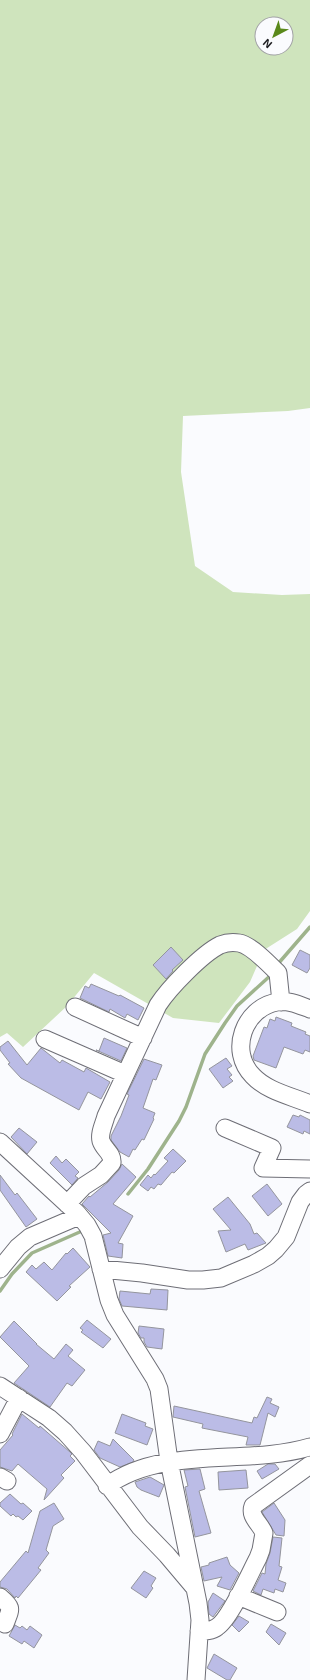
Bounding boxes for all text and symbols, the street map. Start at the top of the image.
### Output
north arrow [254,16,294,56]
text: N [260,36,274,51]

